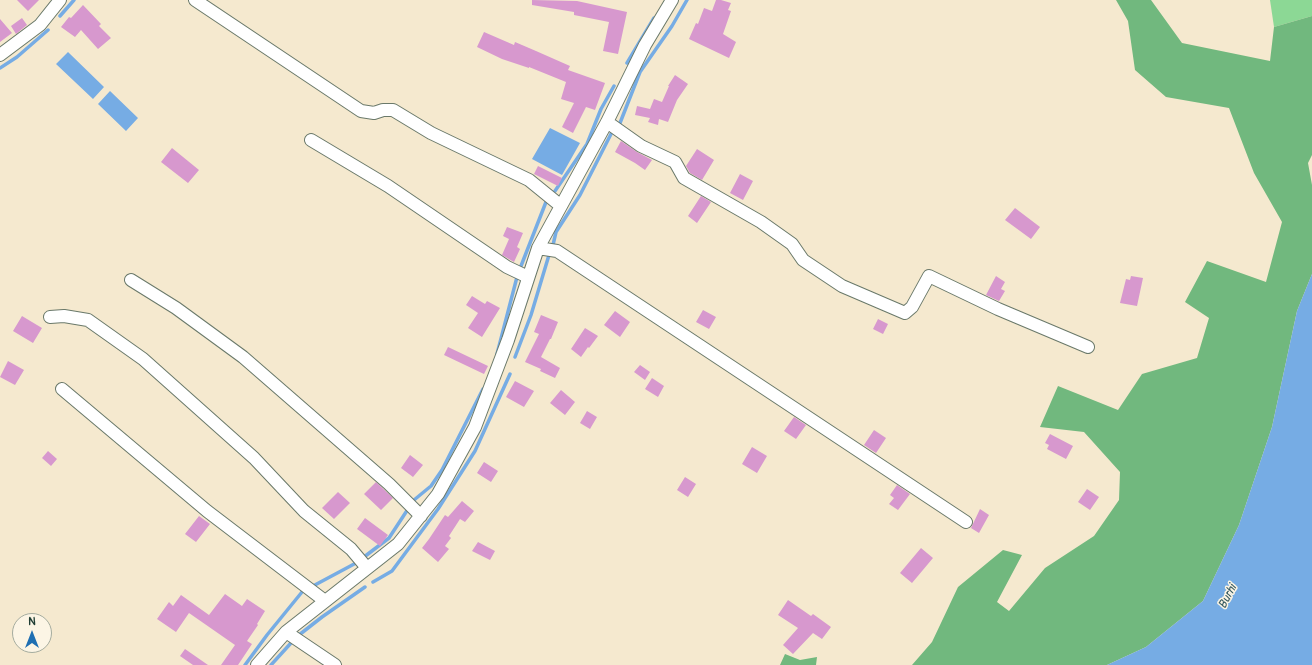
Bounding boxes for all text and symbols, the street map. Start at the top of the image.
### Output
water label: Burhi [1216,583,1240,611]
north arrow [12,613,52,653]
text: N [28,615,36,628]

